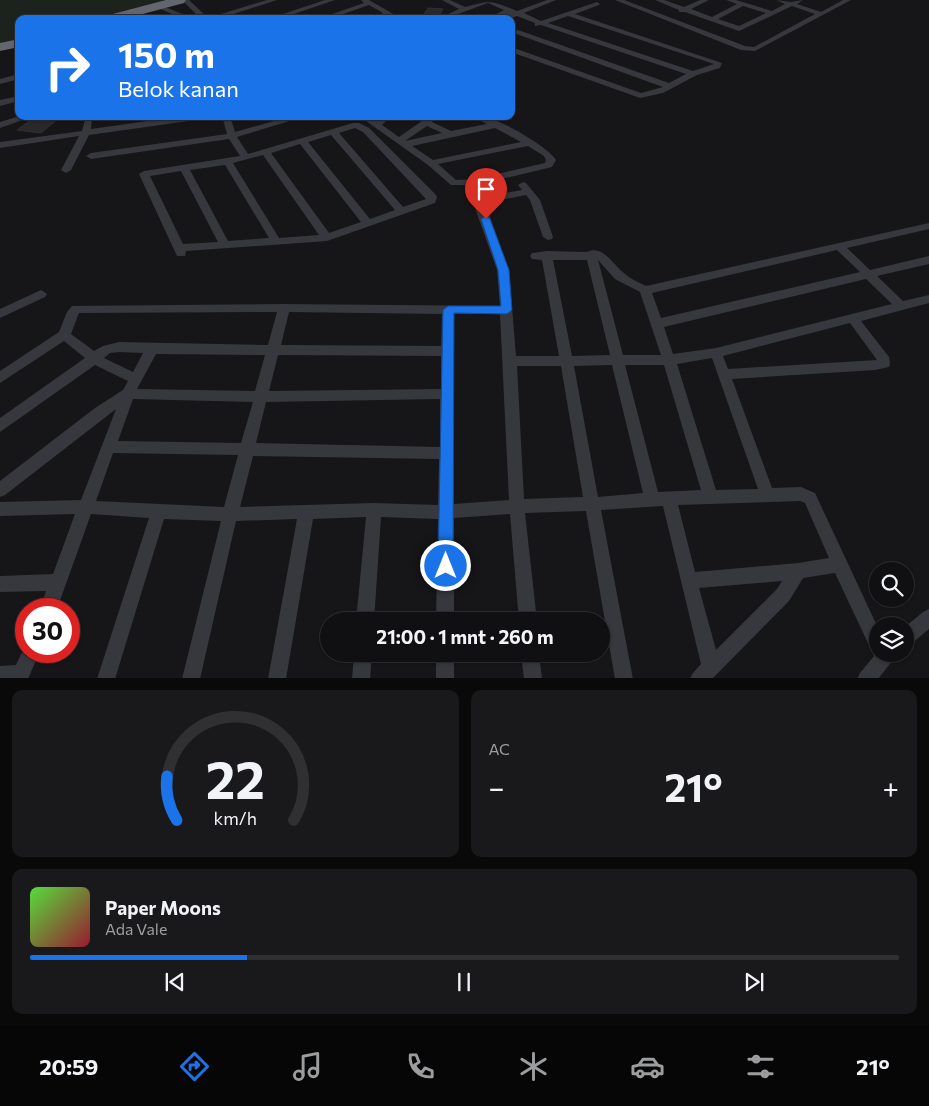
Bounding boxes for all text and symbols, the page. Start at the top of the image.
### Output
text: 150 m [118,32,215,75]
icon: right [35,35,100,100]
text: Belok kanan [118,75,239,102]
pin [465,168,507,219]
icon: arrive [472,175,500,203]
position arrow [419,539,471,591]
map controls [869,562,914,662]
button: search [869,562,914,607]
speed limit sign: 30 [15,598,80,663]
button: layers [869,617,914,662]
text: 21:00 · 1 mnt · 260 m [376,625,554,648]
text: AC [489,739,510,758]
text: 22 [206,746,265,810]
text: 21° [664,763,723,810]
text: − [489,770,504,804]
text: + [883,770,899,804]
text: km/h [214,807,257,829]
text: Paper Moons [105,896,221,919]
text: Ada Vale [105,919,167,938]
icon: previous [161,968,189,996]
icon: pause [450,968,478,996]
icon: next [740,968,768,996]
icon: directions [177,1049,212,1084]
icon: music [290,1049,325,1084]
icon: phone [403,1049,438,1084]
icon: climate [516,1049,551,1084]
icon: car [630,1049,665,1084]
icon: filters [743,1049,778,1084]
text: 20:59 [39,1053,98,1080]
text: 21° [856,1053,890,1080]

